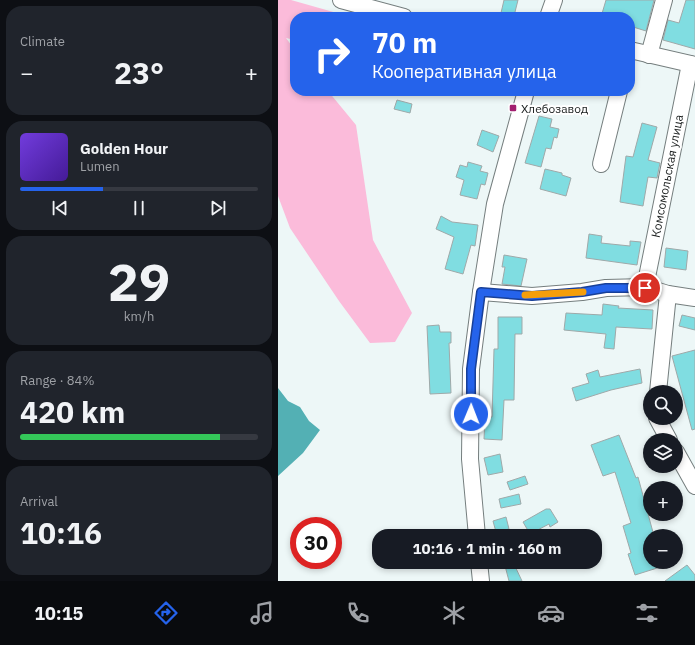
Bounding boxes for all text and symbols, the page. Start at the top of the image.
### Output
text: 70 m [372,24,437,61]
icon: right [306,28,358,80]
text: Climate [20,33,65,50]
text: 23° [114,53,164,92]
text: − [20,58,33,87]
text: + [245,58,258,87]
text: Кооперативная улица [372,60,557,83]
place label: Хлебозавод [521,101,588,116]
marker: Хлебозавод [508,103,518,113]
street label: Комсомольская улица [648,113,686,239]
text: Golden Hour [80,139,168,158]
text: Lumen [80,158,120,175]
icon: previous [49,197,71,219]
icon: pause [128,197,150,219]
icon: next [207,197,229,219]
text: 29 [108,248,170,315]
pin [628,271,662,305]
icon: arrive [634,277,656,299]
text: km/h [124,308,154,325]
text: Range · 84% [20,372,94,389]
map controls [643,385,683,569]
button: search [643,385,683,425]
text: 420 km [20,392,125,431]
position arrow [450,393,492,435]
button: layers [643,433,683,473]
button: + [643,481,683,521]
text: Arrival [20,493,58,510]
text: 10:16 [20,513,102,552]
speed limit sign: 30 [290,517,342,569]
button: − [643,529,683,569]
text: 10:16 · 1 min · 160 m [413,539,561,558]
icon: directions [152,599,180,627]
icon: music [248,599,276,627]
icon: phone [344,599,372,627]
icon: climate [440,599,468,627]
icon: car [537,599,565,627]
icon: filters [633,599,661,627]
text: 10:15 [34,602,83,625]

